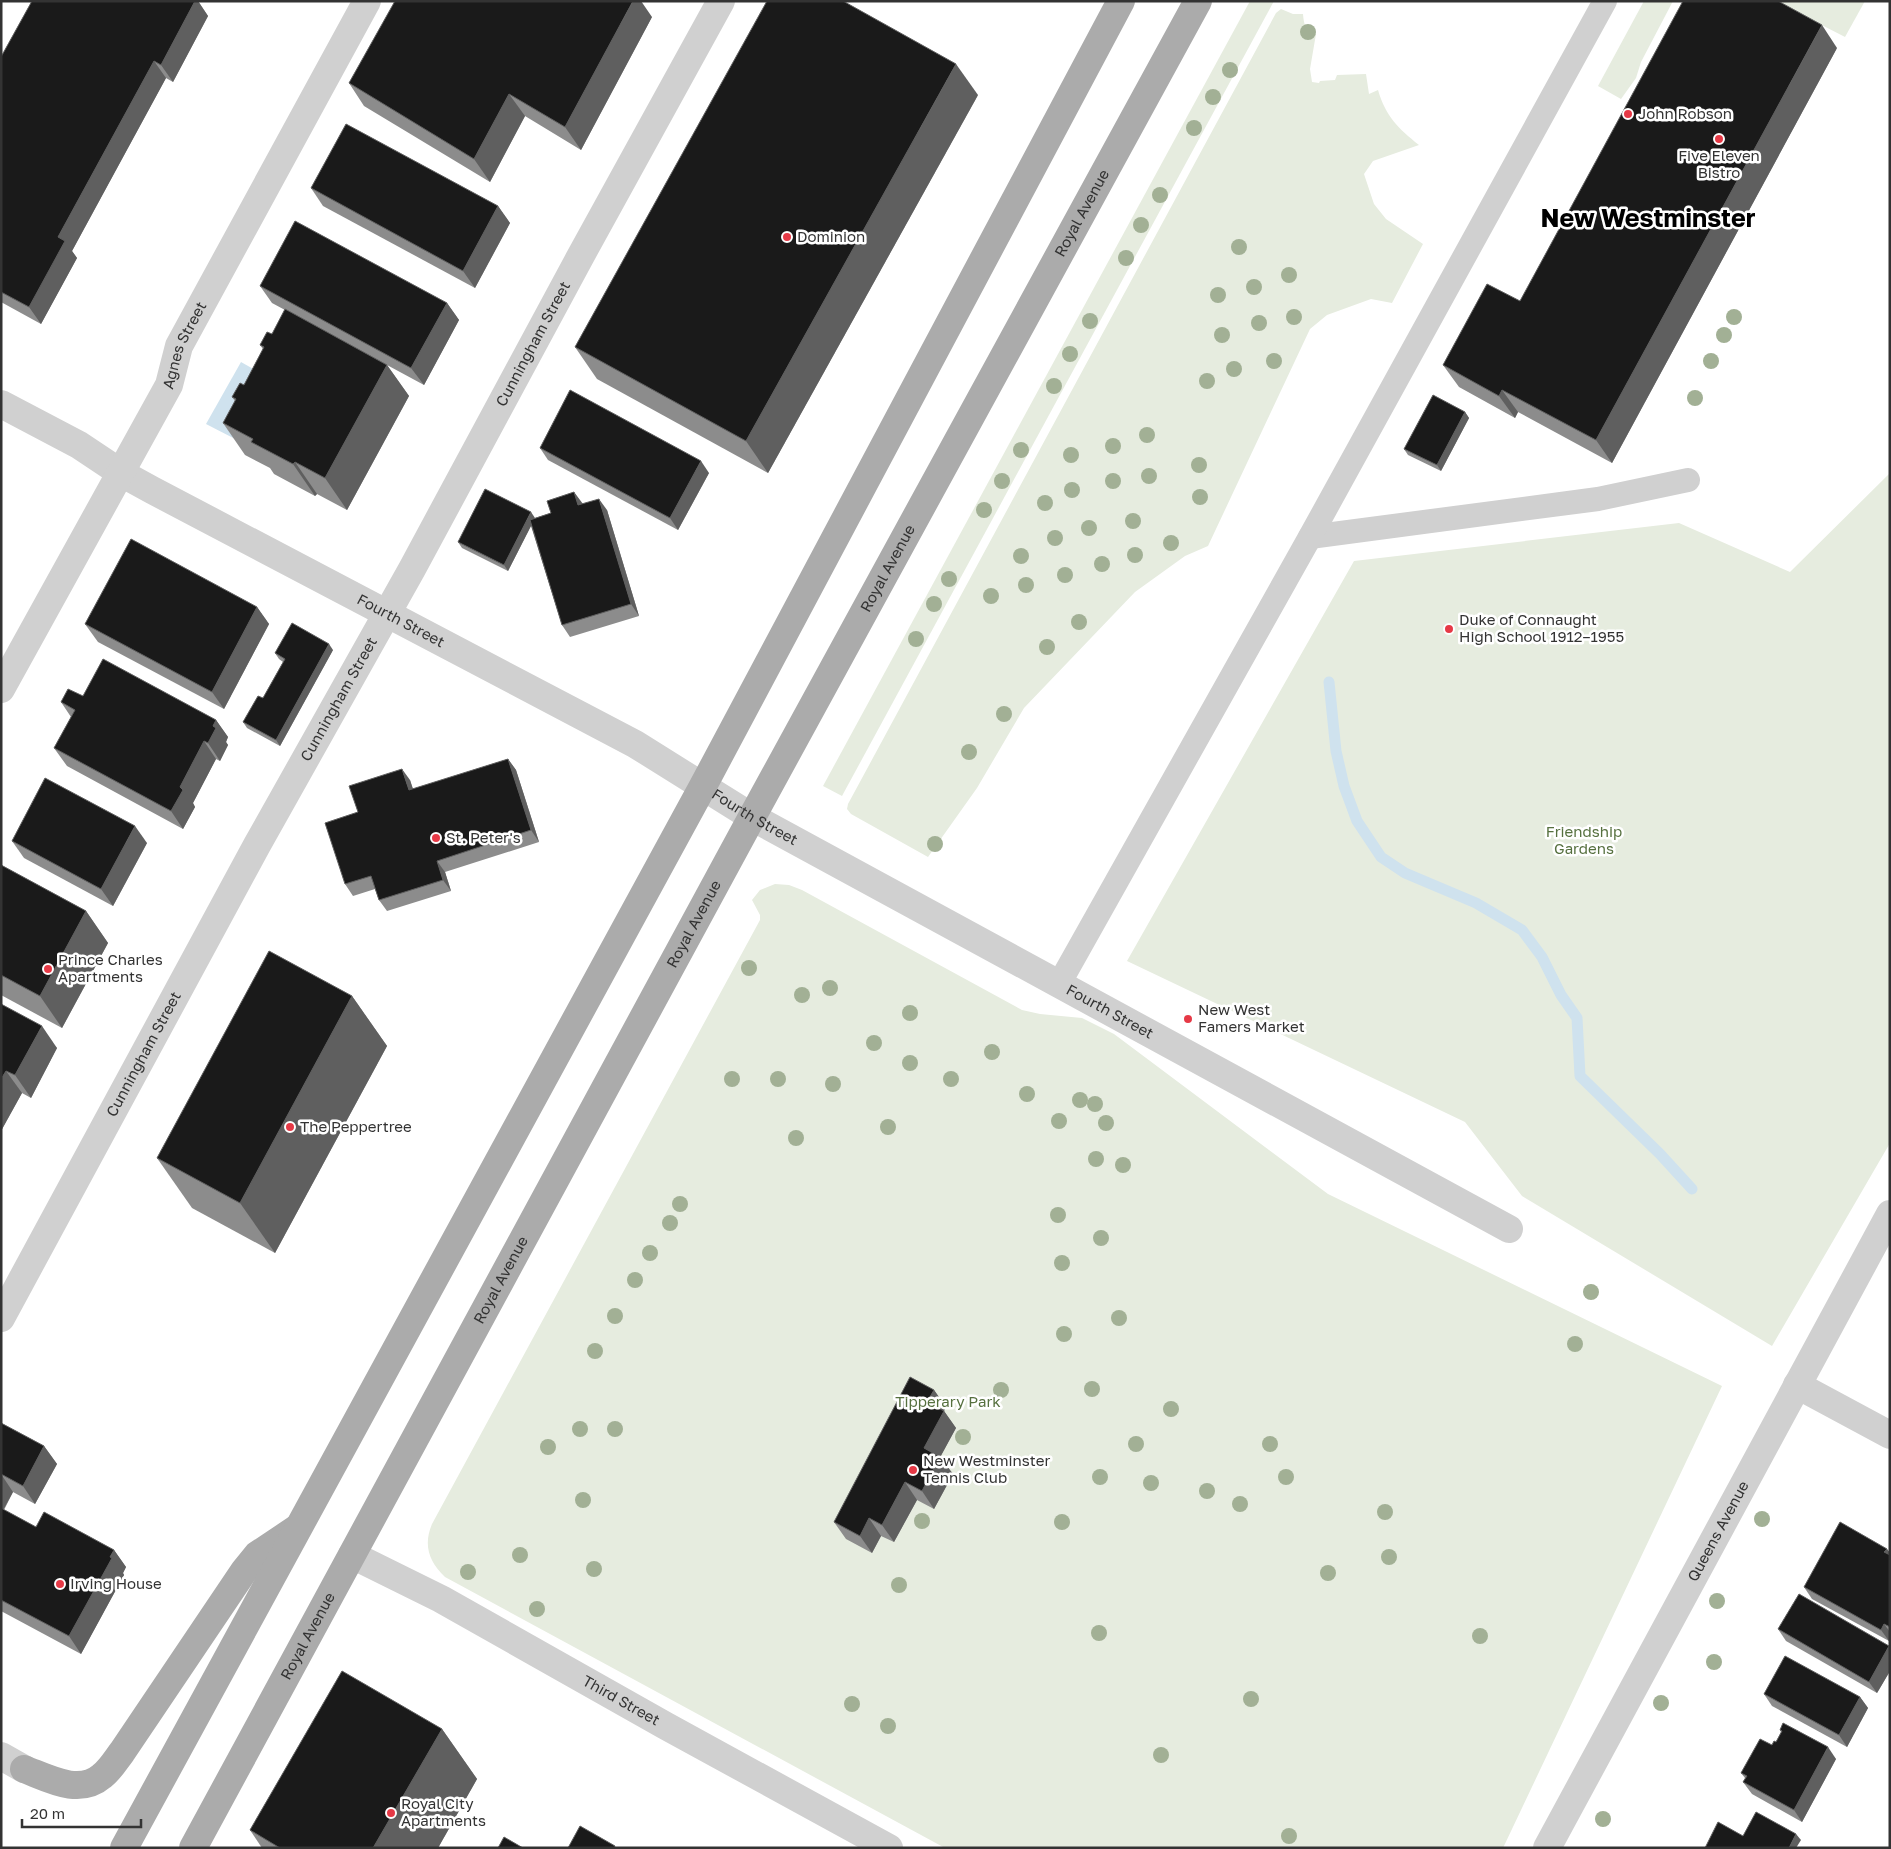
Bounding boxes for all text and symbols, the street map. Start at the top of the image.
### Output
place label: John Robson [1638,104,1732,122]
marker: John Robson [1622,108,1634,120]
marker: Five Eleven Bistro [1713,133,1725,145]
place label: Five Eleven Bistro [1678,146,1760,181]
street label: Royal Avenue [1050,166,1112,259]
district label: New Westminster [1540,202,1756,233]
place label: Dominion [797,227,865,245]
marker: Dominion [781,231,793,243]
street label: Cunningham Street [491,278,573,409]
street label: Agnes Street [158,298,209,391]
street label: Royal Avenue [856,521,918,615]
street label: Fourth Street [354,590,448,650]
place label: Duke of Connaught High School 1912–1955 [1459,610,1624,645]
marker: Duke of Connaught High School 1912–1955 [1443,623,1455,635]
street label: Cunningham Street [296,634,380,764]
street label: Fourth Street [709,784,801,848]
park label: Friendship Gardens [1546,822,1622,857]
place label: St. Peter's [446,828,521,846]
marker: St. Peter's [430,832,442,844]
street label: Royal Avenue [662,877,724,970]
place label: Prince Charles Apartments [58,950,163,985]
marker: Prince Charles Apartments [42,963,54,975]
street label: Fourth Street [1064,980,1157,1042]
street label: Cunningham Street [102,988,184,1119]
place label: New West Famers Market [1198,1000,1305,1035]
marker: New West Famers Market [1182,1013,1194,1025]
place label: The Peppertree [300,1117,412,1135]
marker: The Peppertree [284,1121,296,1133]
street label: Royal Avenue [469,1233,531,1326]
park label: Tipperary Park [895,1392,1001,1410]
place label: New Westminster Tennis Club [923,1451,1050,1486]
marker: New Westminster Tennis Club [907,1464,919,1476]
street label: Queens Avenue [1683,1477,1752,1584]
place label: Irving House [70,1574,162,1592]
marker: Irving House [54,1578,66,1590]
street label: Royal Avenue [276,1589,338,1682]
street label: Third Street [580,1671,663,1729]
place label: Royal City Apartments [401,1794,486,1829]
scale bar [22,1796,141,1828]
text: 20 m [30,1804,65,1822]
marker: Royal City Apartments [385,1807,397,1819]

